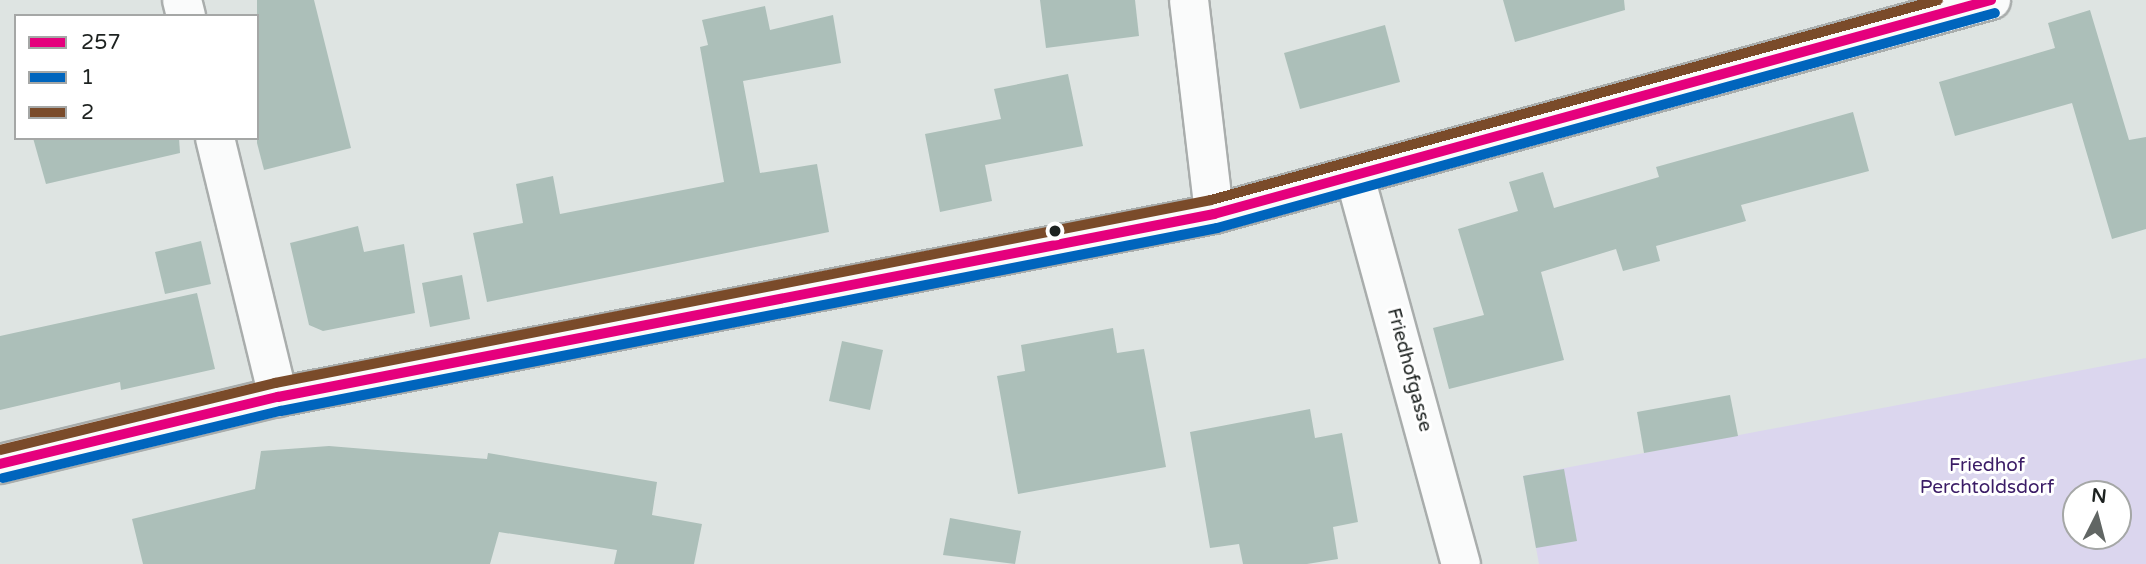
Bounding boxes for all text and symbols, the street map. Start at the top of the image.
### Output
legend [14,14,259,140]
text: 257 [81,30,121,55]
text: 1 [81,65,94,90]
text: 2 [81,100,94,125]
unlabelled marker [1048,224,1062,238]
street label: Friedhofgasse [1382,306,1436,434]
park label: Friedhof Perchtoldsdorf [1920,455,2054,499]
north arrow [2062,480,2132,550]
text: N [2090,484,2108,508]

